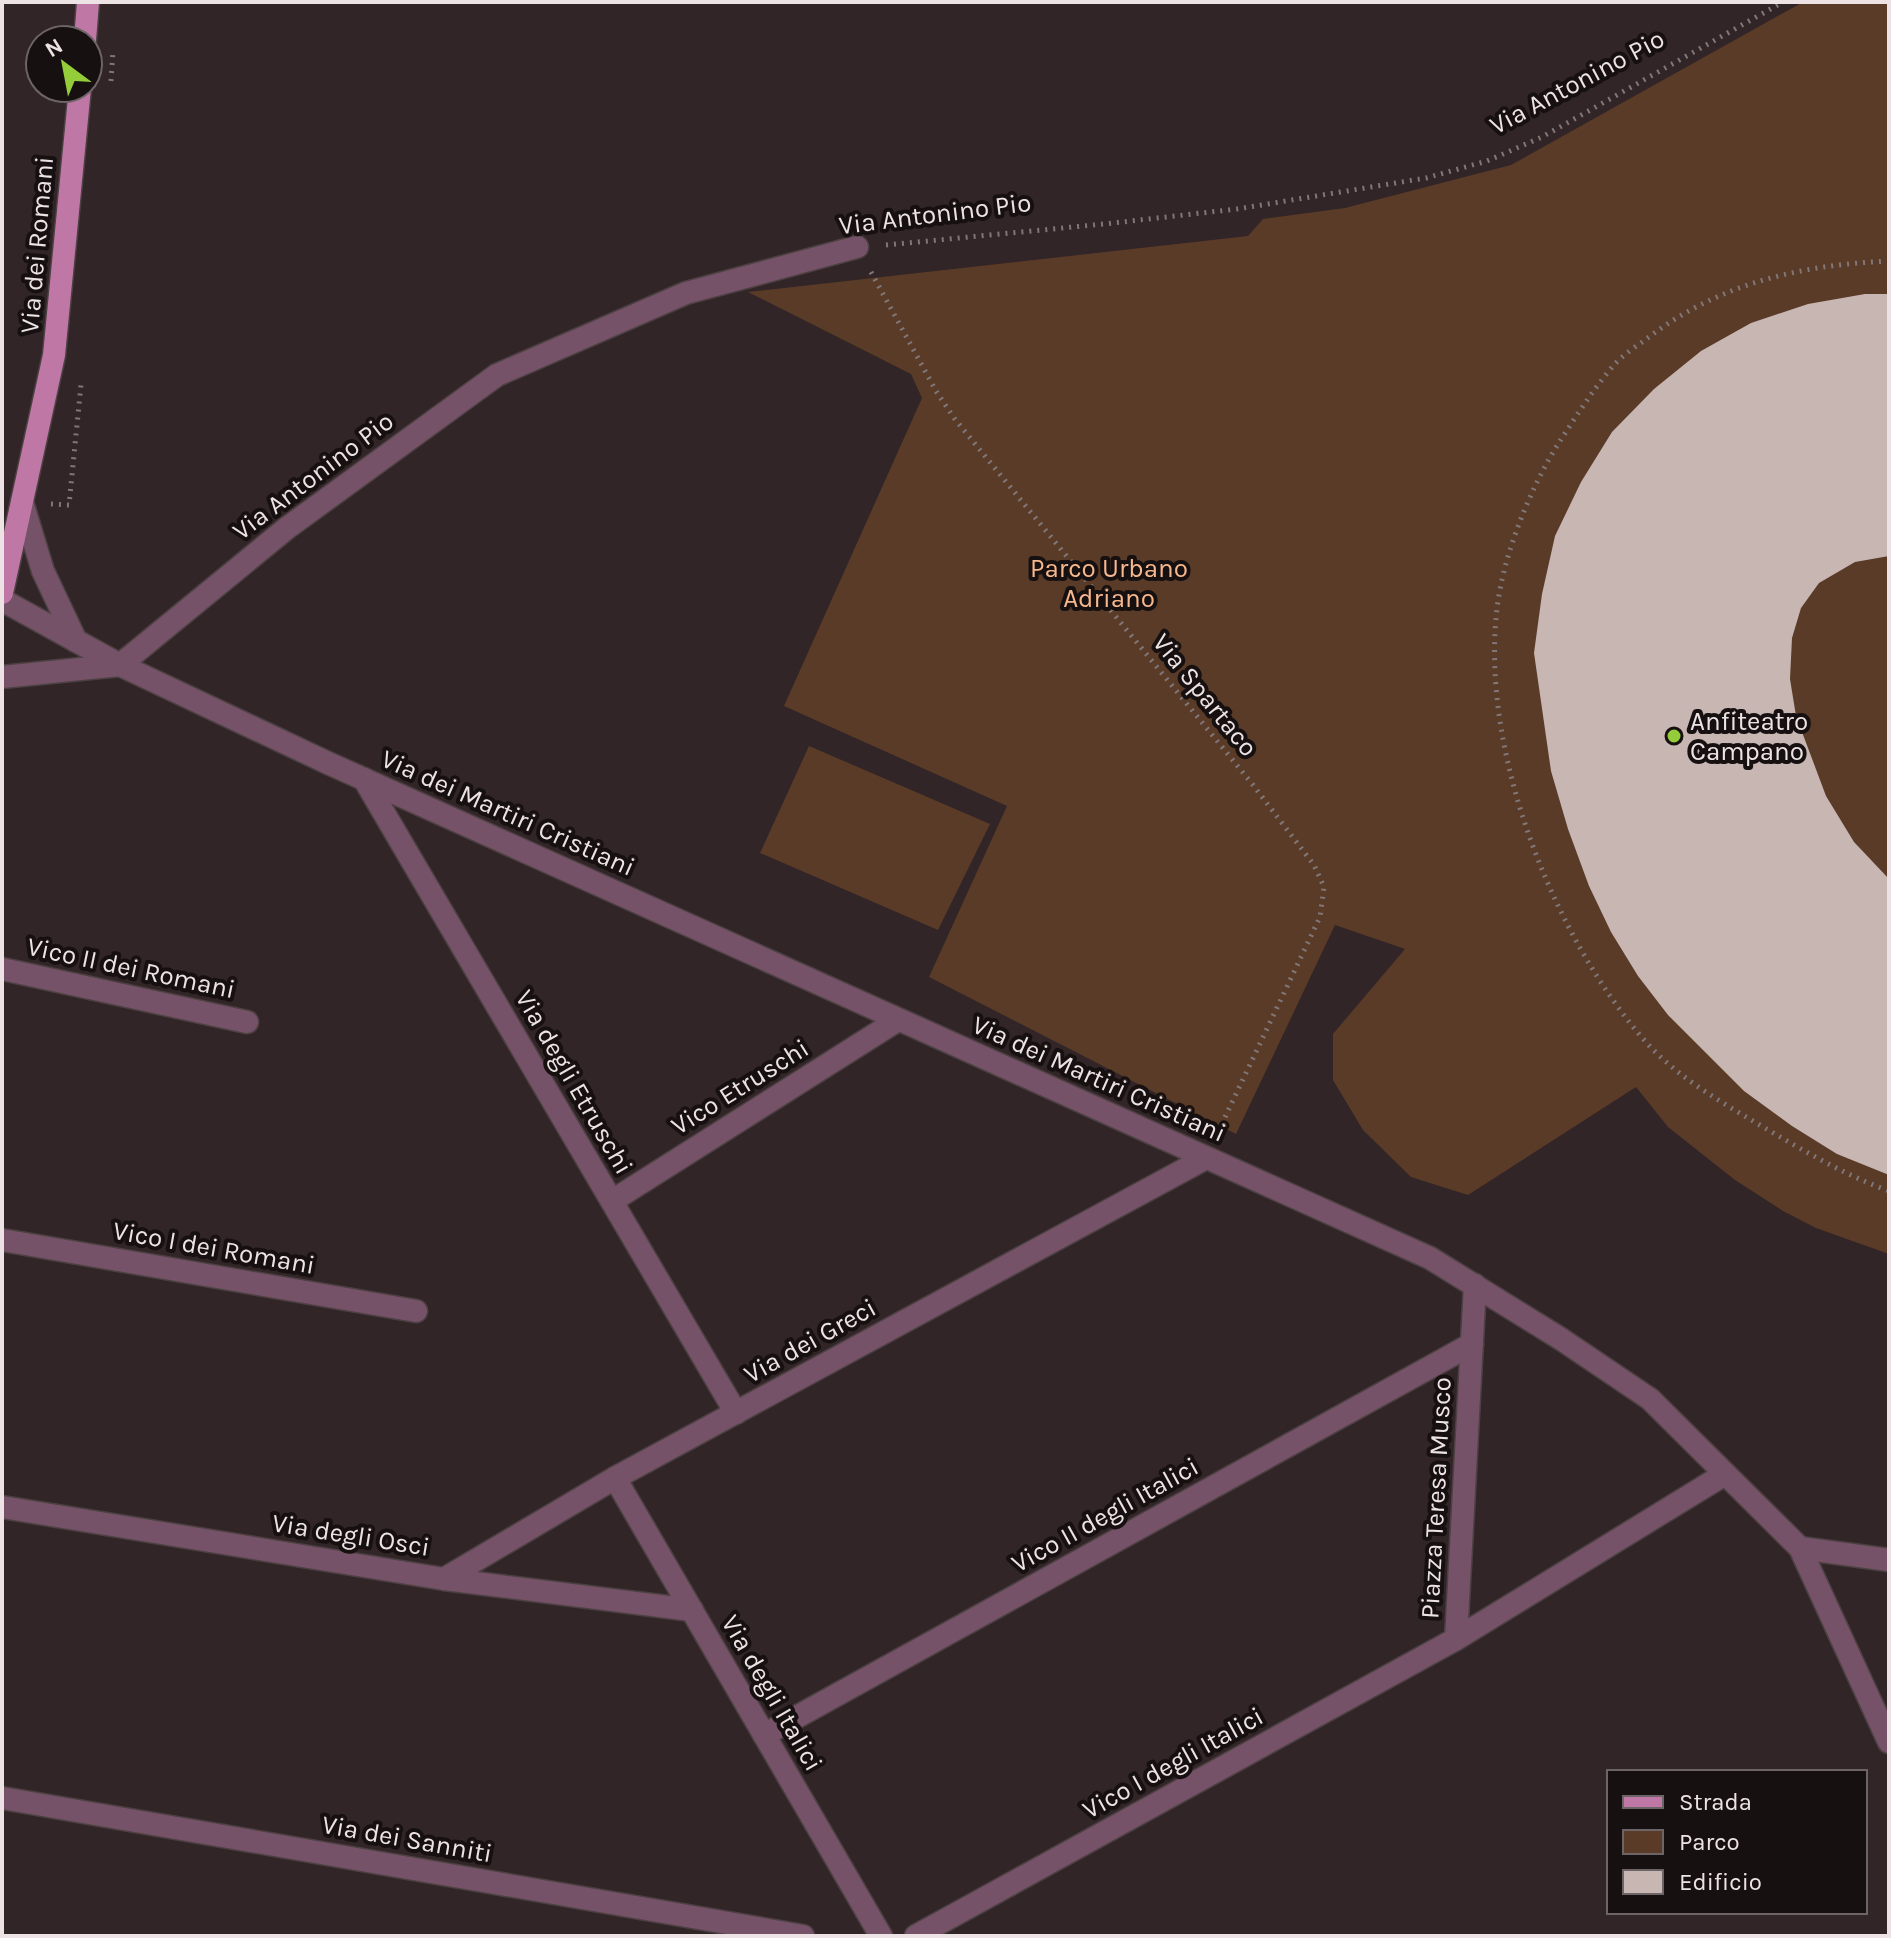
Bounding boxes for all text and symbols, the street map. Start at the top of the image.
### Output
street label: Via Antonino Pio [1484,23,1670,141]
north arrow [24,24,104,104]
text: N [40,33,68,63]
street label: Via dei Romani [14,155,60,335]
street label: Via Antonino Pio [837,187,1033,241]
street label: Via Antonino Pio [226,405,400,547]
park label: Parco Urbano Adriano [1030,553,1188,614]
street label: Via Spartaco [1146,627,1264,763]
place label: Anfiteatro Campano [1690,706,1808,767]
marker: Anfiteatro Campano [1665,727,1683,745]
street label: Via dei Martiri Cristiani [376,743,640,883]
street label: Vico II dei Romani [24,931,238,1005]
street label: Via degli Etruschi [509,984,639,1180]
street label: Via dei Martiri Cristiani [967,1009,1231,1149]
street label: Vico Etruschi [666,1032,814,1142]
street label: Vico I dei Romani [111,1215,317,1281]
street label: Via dei Greci [739,1292,881,1390]
street label: Piazza Teresa Musco [1414,1376,1458,1620]
street label: Vico II degli Italici [1006,1451,1204,1579]
street label: Via degli Osci [270,1507,432,1563]
street label: Via degli Italici [715,1609,829,1777]
street label: Vico I degli Italici [1077,1701,1269,1825]
legend [1607,1770,1867,1914]
text: Strada [1679,1788,1752,1816]
street label: Via dei Sanniti [319,1809,495,1869]
text: Parco [1679,1828,1740,1856]
text: Edificio [1679,1868,1762,1896]

